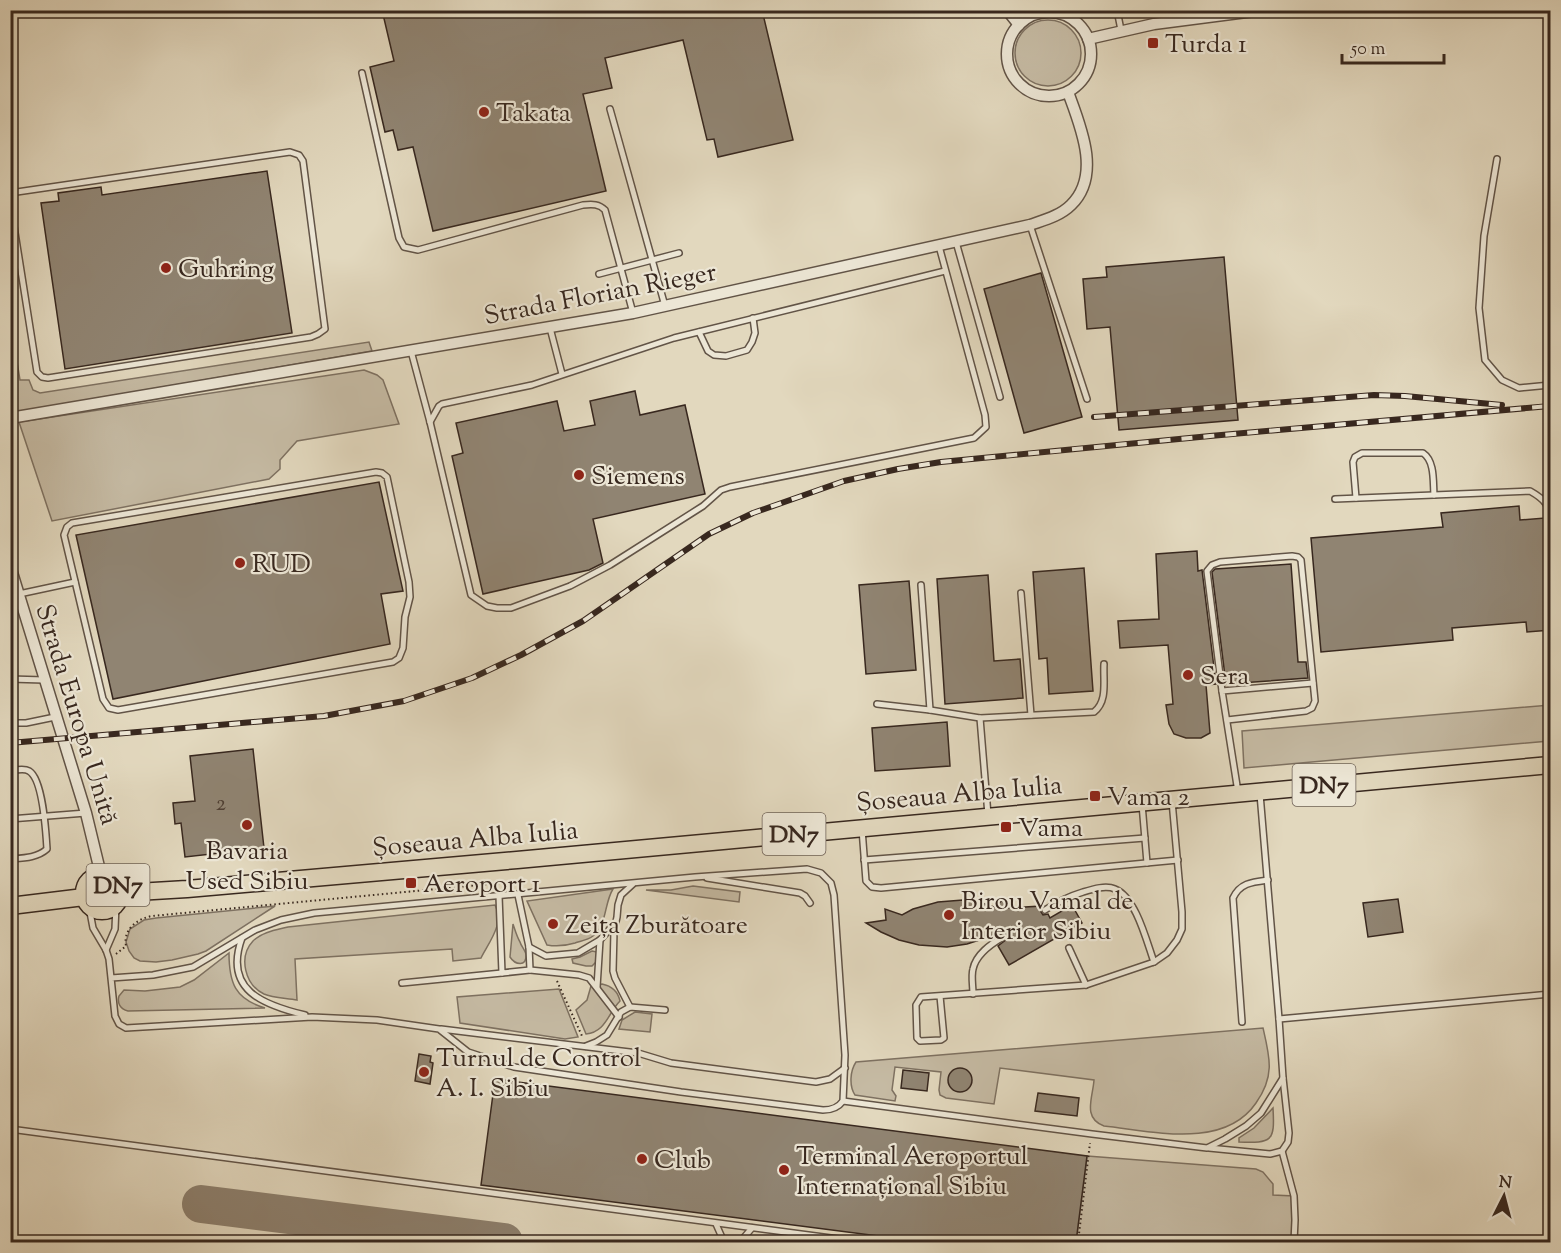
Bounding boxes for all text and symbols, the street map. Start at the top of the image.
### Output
place label: Turda 1 [1165,27,1247,64]
scale bar [1342,27,1444,65]
marker: Turda 1 [1146,36,1160,50]
text: 50 m [1350,37,1386,63]
place label: Takata [496,96,571,133]
marker: Takata [477,105,491,119]
place label: Guhring [178,252,274,289]
street label: Strada Florian Rieger [481,255,720,336]
marker: Guhring [159,261,173,275]
place label: Siemens [591,459,685,496]
marker: Siemens [572,468,586,482]
place label: RUD [252,547,311,584]
marker: RUD [233,556,247,570]
street label: Strada Europa Unită [24,600,127,830]
place label: Sera [1200,659,1249,696]
marker: Sera [1181,668,1195,682]
road number: DN7 [1292,764,1356,806]
street label: Șoseaua Alba Iulia [855,768,1064,823]
place label: Vama 2 [1107,780,1190,817]
house number: 2 [216,789,226,821]
marker: Vama 2 [1088,789,1102,803]
place label: Vama [1018,811,1083,848]
street label: Șoseaua Alba Iulia [371,813,580,868]
road number: DN7 [762,813,826,855]
marker: Bavaria Used Sibiu [240,818,254,832]
marker: Vama [999,820,1013,834]
place label: Bavaria Used Sibiu [186,834,308,901]
road number: DN7 [86,864,150,906]
place label: Aeroport 1 [423,867,540,904]
marker: Aeroport 1 [404,876,418,890]
place label: Birou Vamal de Interior Sibiu [961,884,1133,951]
place label: Zeița Zburătoare [565,908,748,945]
marker: Birou Vamal de Interior Sibiu [942,908,956,922]
marker: Zeița Zburătoare [546,917,560,931]
place label: Turnul de Control A. I. Sibiu [436,1041,641,1108]
marker: Turnul de Control A. I. Sibiu [417,1065,431,1079]
place label: Terminal Aeroportul Internațional Sibiu [796,1139,1028,1206]
place label: Club [654,1143,711,1180]
marker: Club [635,1152,649,1166]
marker: Terminal Aeroportul Internațional Sibiu [777,1163,791,1177]
north arrow [1474,1166,1534,1226]
text: N [1498,1171,1513,1196]

